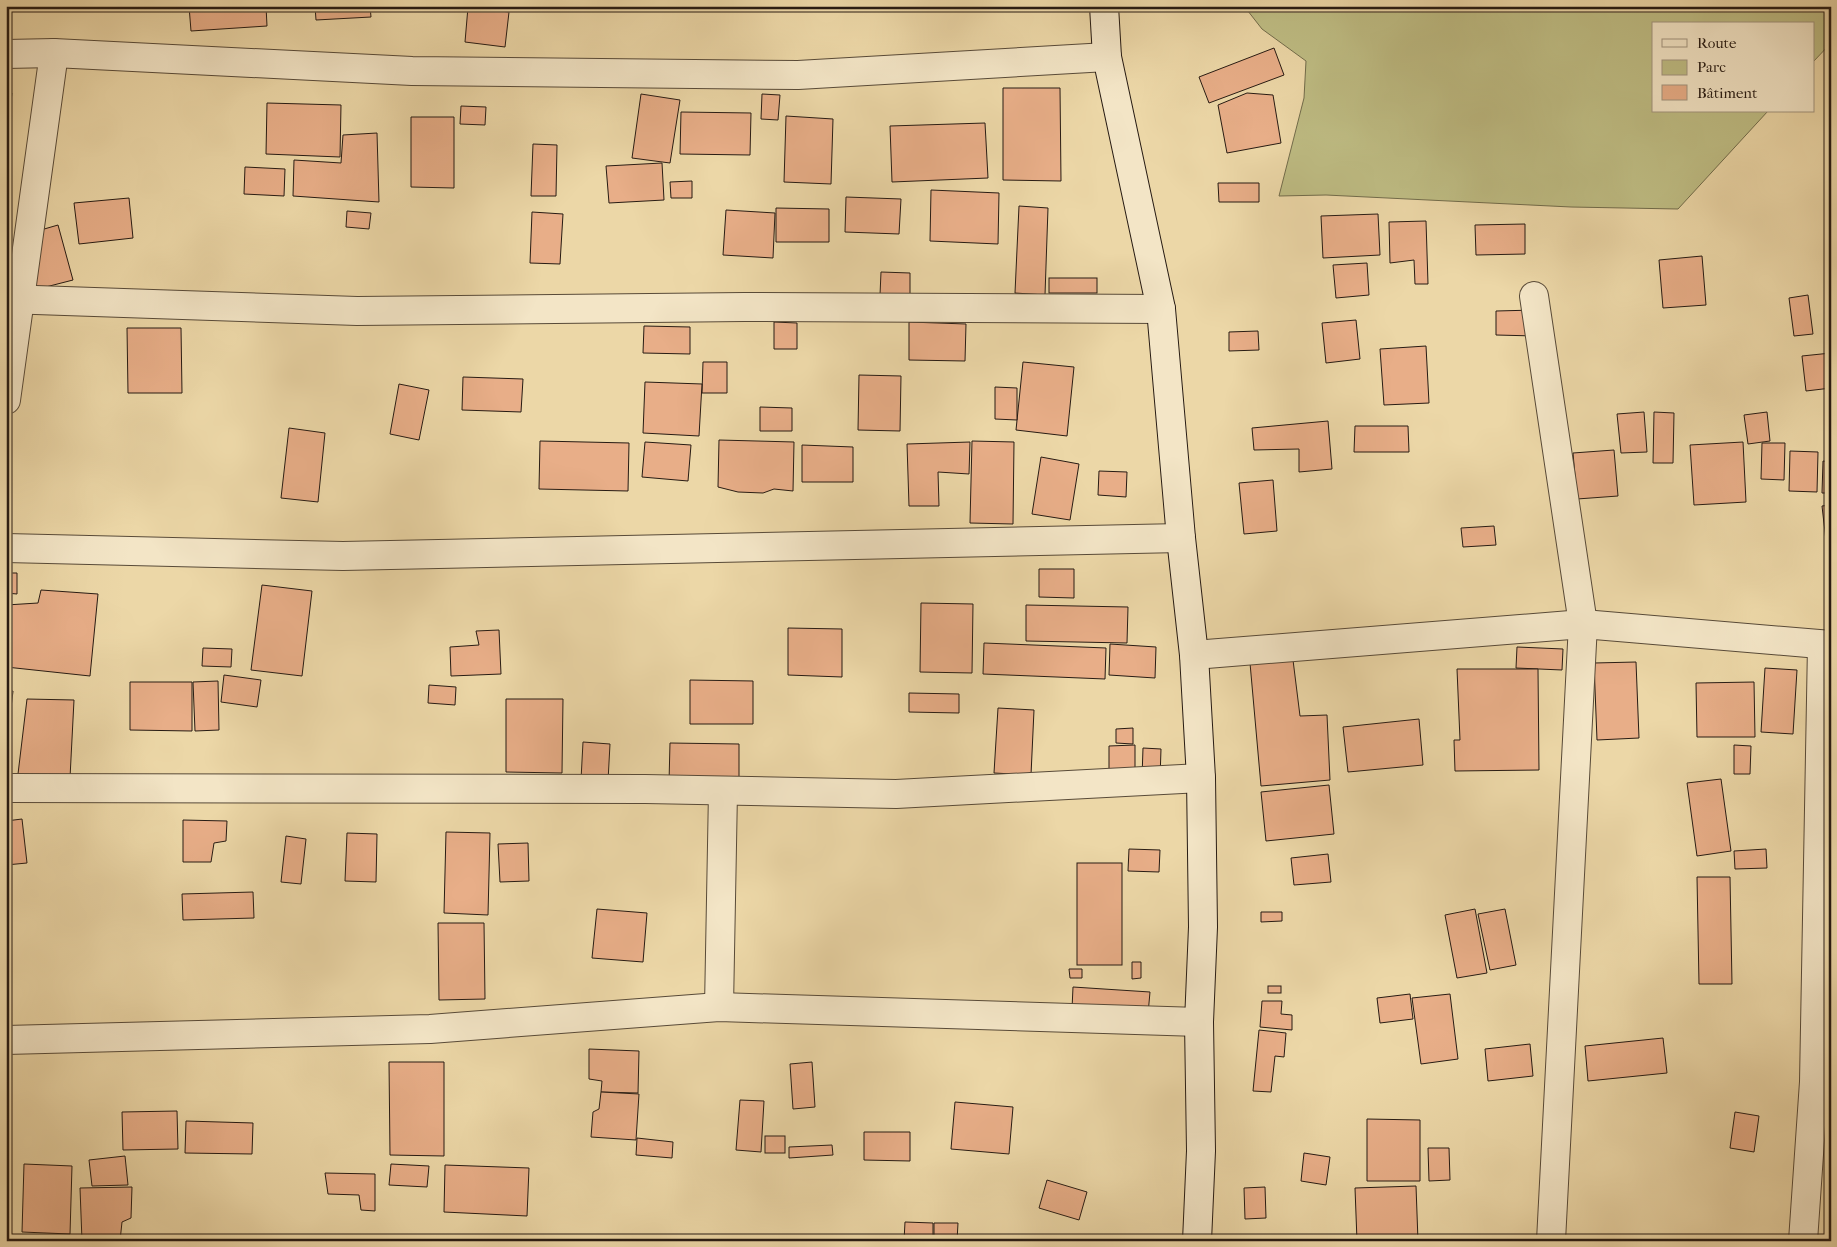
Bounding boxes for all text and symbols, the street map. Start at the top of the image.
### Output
legend [1652,22,1814,112]
text: Route [1697,34,1737,52]
text: Parc [1697,58,1726,76]
text: Bâtiment [1697,84,1758,102]

